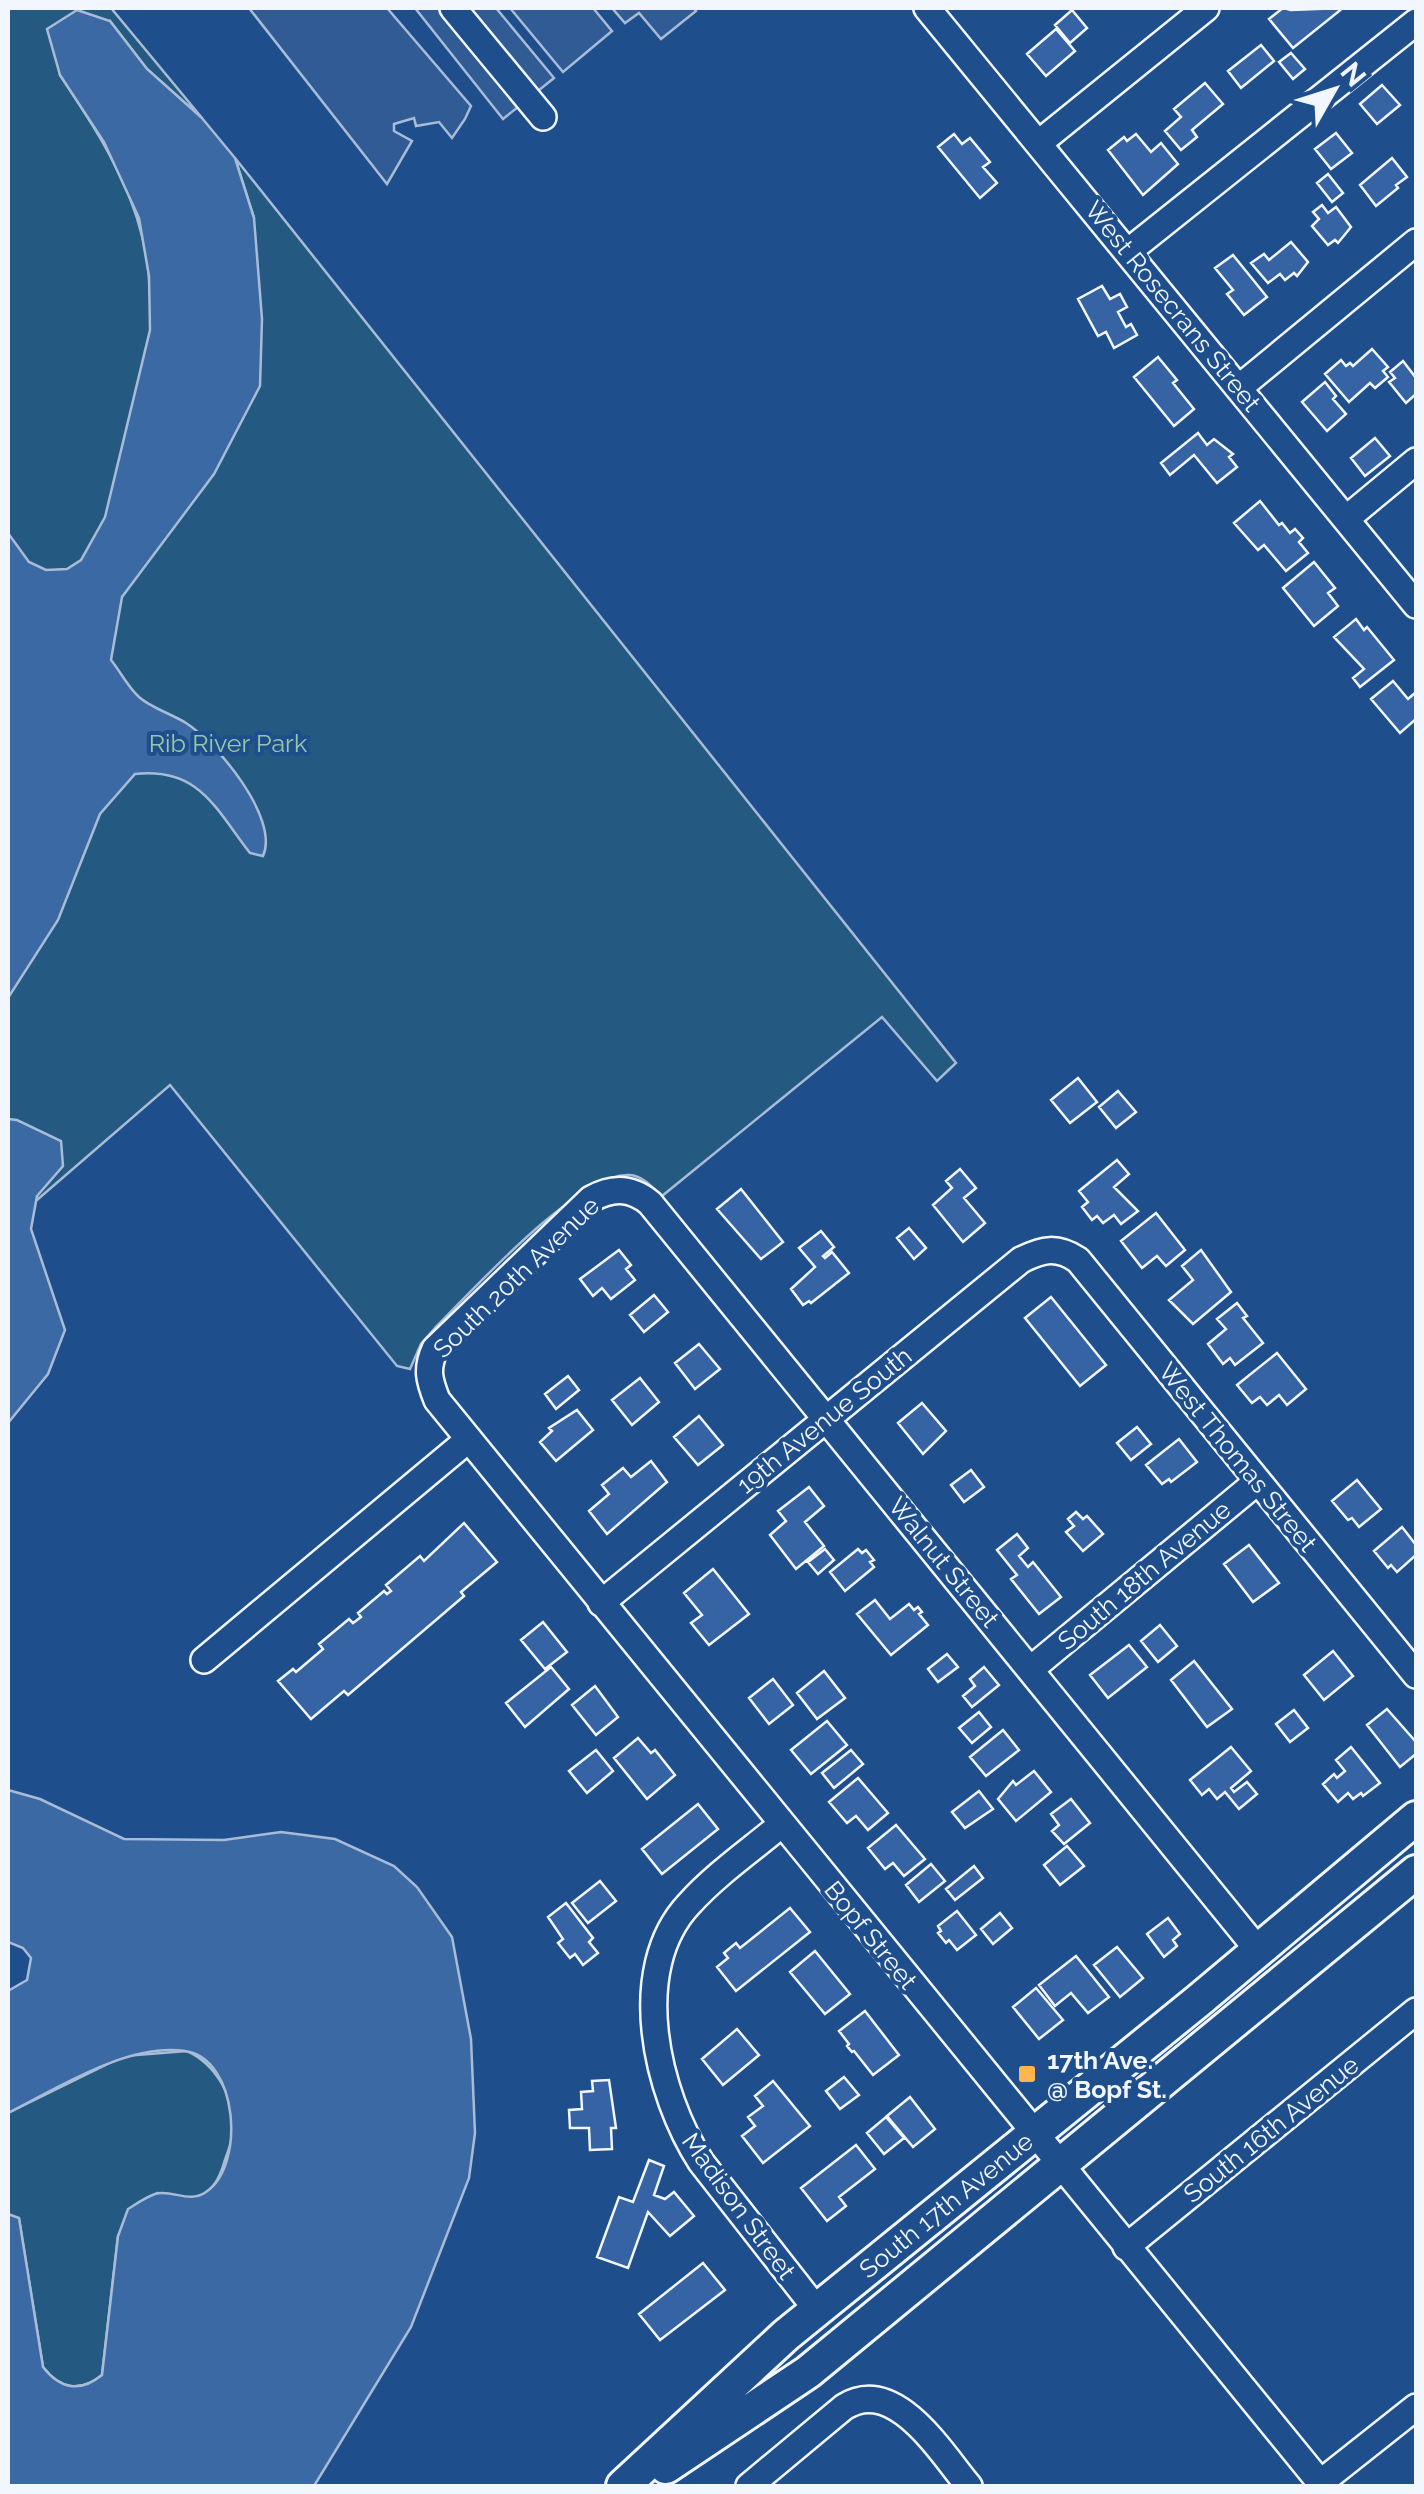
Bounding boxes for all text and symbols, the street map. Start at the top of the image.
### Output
north arrow [1284,40,1384,140]
text: N [1333,56,1373,93]
street label: West Rosecrans Street [1079,195,1267,418]
park label: Rib River Park [149,728,308,758]
street label: South 20th Avenue [427,1190,605,1364]
street label: 19th Avenue South [731,1340,917,1500]
street label: West Thomas Street [1153,1357,1324,1558]
street label: Walnut Street [882,1491,1006,1634]
street label: South 18th Avenue [1052,1494,1236,1656]
street label: Bopf Street [818,1875,924,1995]
place label: 17th Ave. @ Bopf St. [1047,2045,1167,2104]
street label: South 16th Avenue [1178,2049,1364,2209]
marker: 17th Ave. @ Bopf St. [1016,2063,1038,2085]
street label: South 17th Avenue [853,2126,1039,2284]
street label: Madison Street [676,2127,803,2286]

